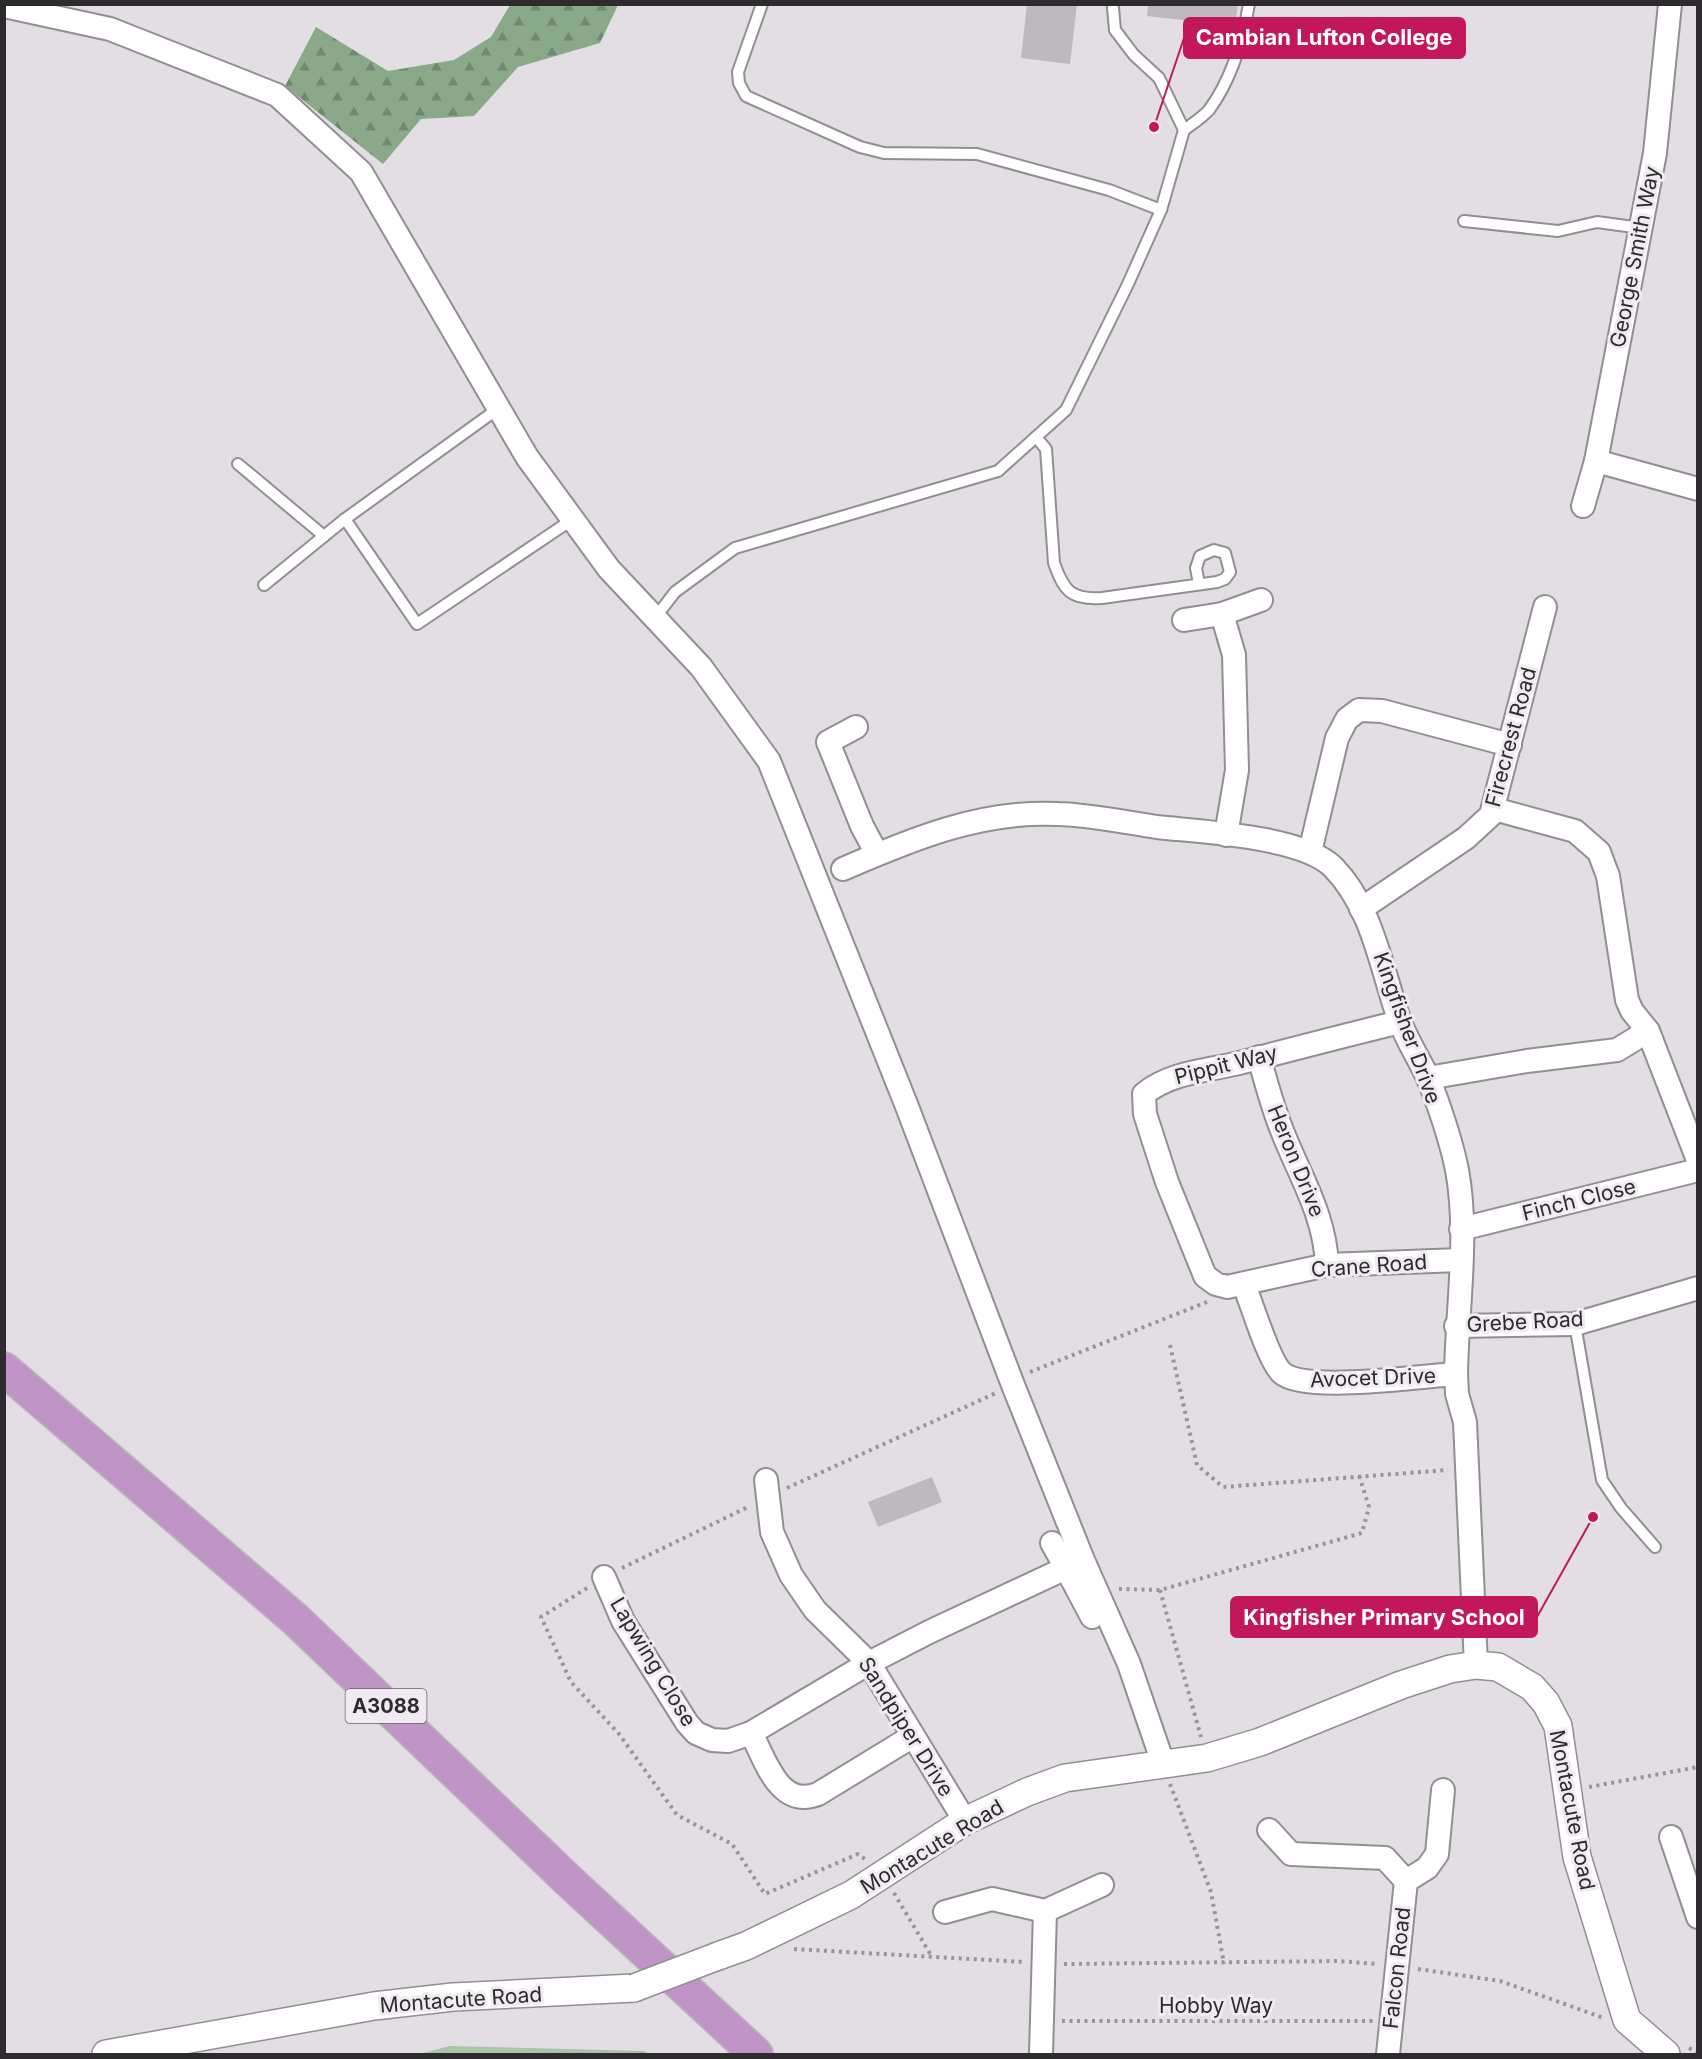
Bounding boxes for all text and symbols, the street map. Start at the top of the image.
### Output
callout: Cambian Lufton College [1184,18,1465,58]
text: Cambian Lufton College [1196,24,1452,50]
street label: George Smith Way [1605,164,1664,350]
street label: Firecrest Road [1480,664,1541,809]
street label: Kingfisher Drive [1368,949,1446,1107]
street label: Pippit Way [1172,1040,1280,1089]
street label: Heron Drive [1263,1101,1330,1220]
street label: Finch Close [1519,1173,1638,1226]
street label: Crane Road [1310,1249,1428,1282]
street label: Grebe Road [1466,1306,1584,1337]
street label: Avocet Drive [1309,1363,1436,1392]
street label: Lapwing Close [605,1593,702,1731]
callout: Kingfisher Primary School [1231,1597,1537,1637]
text: Kingfisher Primary School [1243,1604,1525,1630]
street label: Sandpiper Drive [854,1652,959,1801]
road number: A3088 [346,1689,426,1723]
street label: Montacute Road [1545,1728,1600,1892]
street label: Montacute Road [856,1794,1008,1899]
street label: Falcon Road [1378,1906,1415,2030]
street label: Montacute Road [379,1981,543,2018]
street label: Hobby Way [1159,1993,1273,2018]

